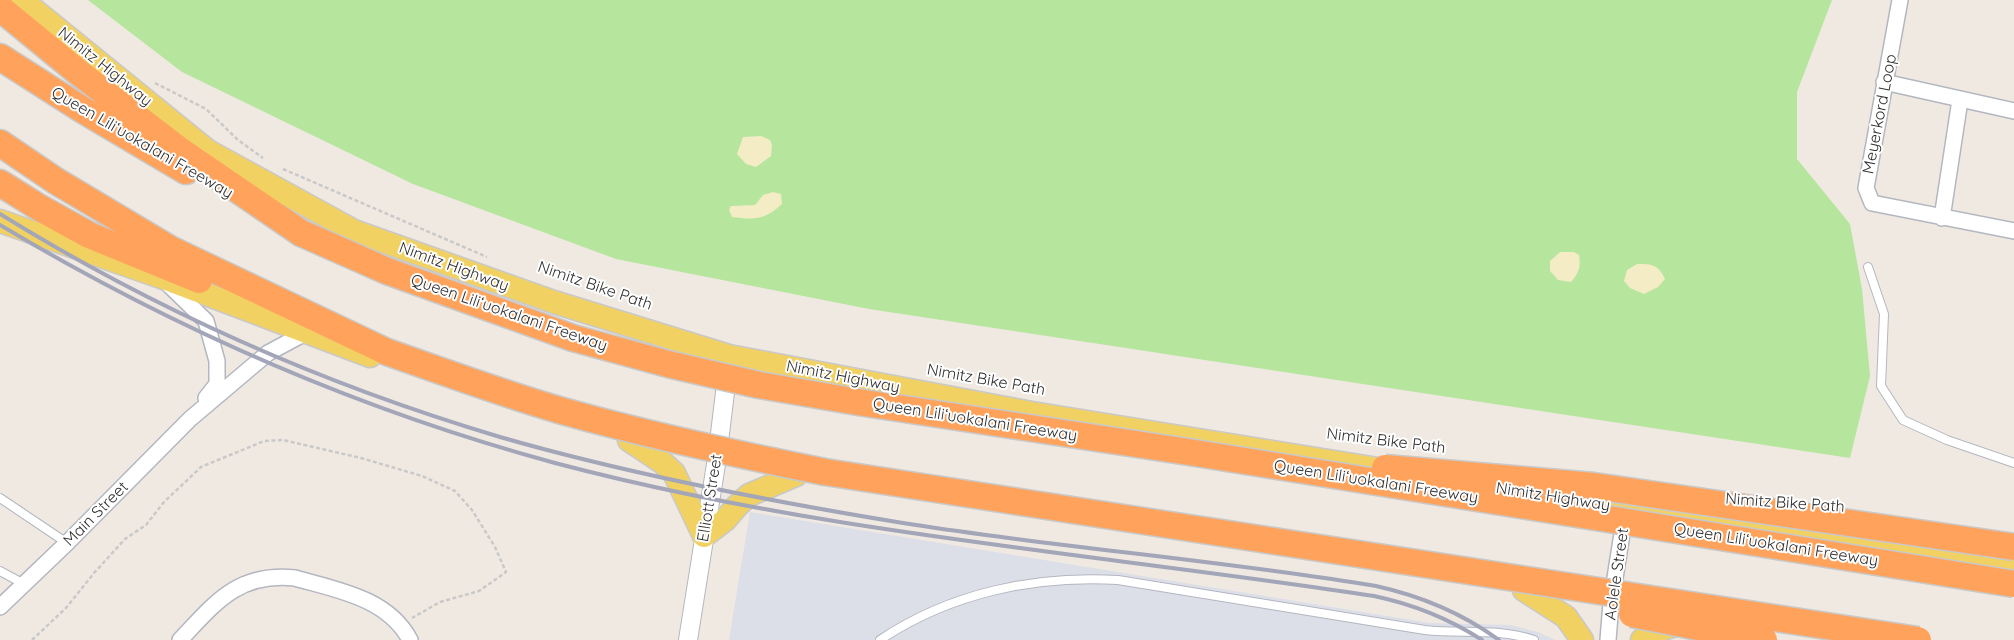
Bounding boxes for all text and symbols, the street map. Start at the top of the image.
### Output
street label: Nimitz Highway [54,23,156,111]
street label: Meyerkord Loop [1859,52,1901,176]
street label: Queen Liliʻuokalani Freeway [48,83,236,203]
street label: Nimitz Highway [396,238,512,296]
street label: Nimitz Bike Path [535,257,655,315]
street label: Queen Liliʻuokalani Freeway [408,270,610,356]
street label: Nimitz Highway [785,357,901,397]
street label: Nimitz Bike Path [925,360,1047,400]
street label: Queen Liliʻuokalani Freeway [872,394,1078,446]
street label: Nimitz Bike Path [1325,424,1447,458]
street label: Elliott Street [694,453,726,543]
street label: Queen Liliʻuokalani Freeway [1273,456,1479,508]
street label: Main Street [60,478,132,550]
street label: Nimitz Highway [1494,478,1612,516]
street label: Nimitz Bike Path [1725,489,1845,517]
street label: Queen Liliʻuokalani Freeway [1673,519,1879,571]
street label: Aolele Street [1601,527,1633,621]

